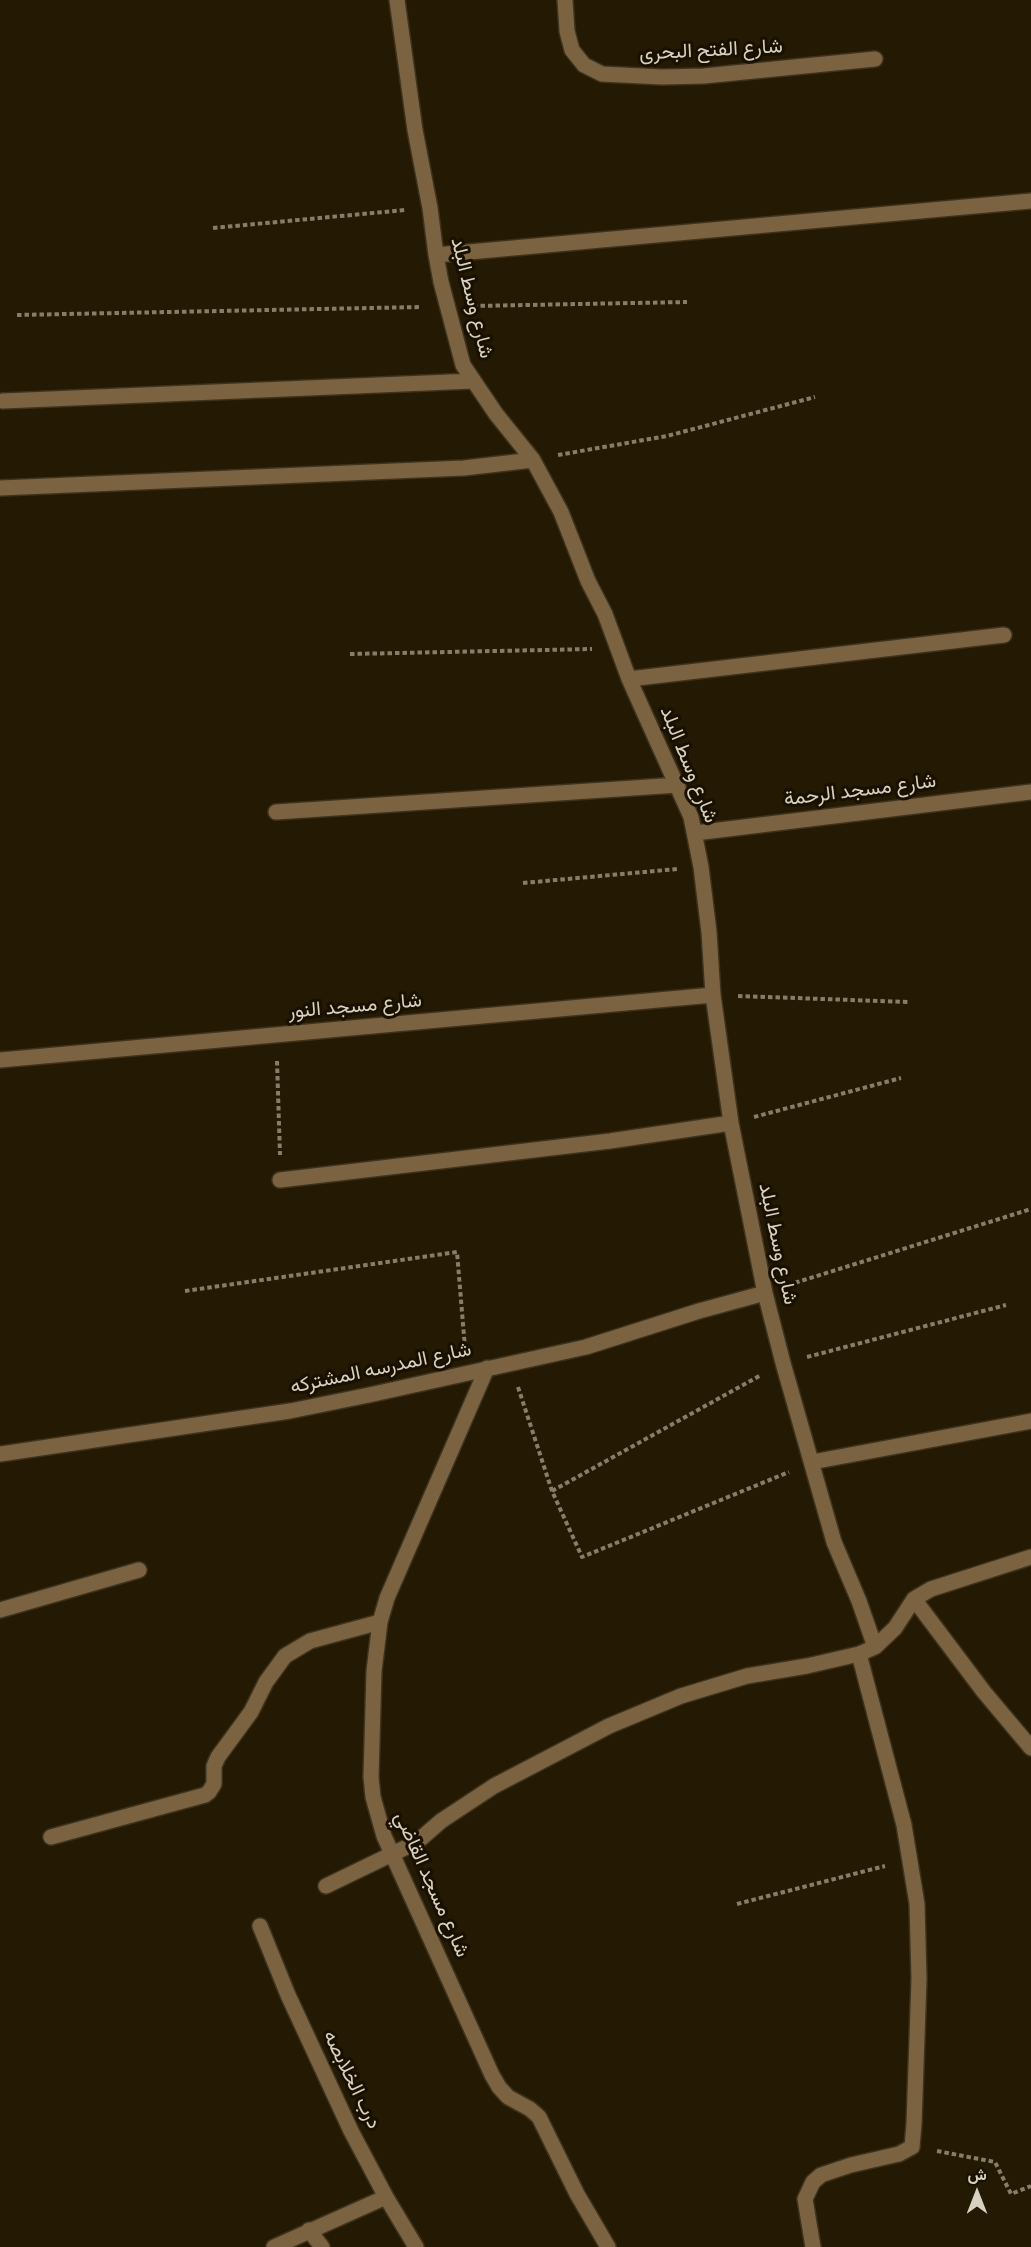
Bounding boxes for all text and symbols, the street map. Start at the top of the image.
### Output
street label: شارع الفتح البحرى [639,35,783,67]
street label: شارع وسط البلد [444,235,498,361]
street label: شارع وسط البلد [654,703,722,827]
street label: شارع مسجد الرحمة [783,770,937,812]
street label: شارع مسجد النور [287,989,423,1025]
street label: شارع وسط البلد [752,1181,802,1307]
street label: شارع المدرسه المشتركه [288,1338,474,1400]
street label: شارع مسجد القاضي [388,1809,474,1961]
street label: درب الخلابصه [317,2027,385,2133]
north arrow [947,2163,1007,2223]
text: ش [967,2165,987,2184]

